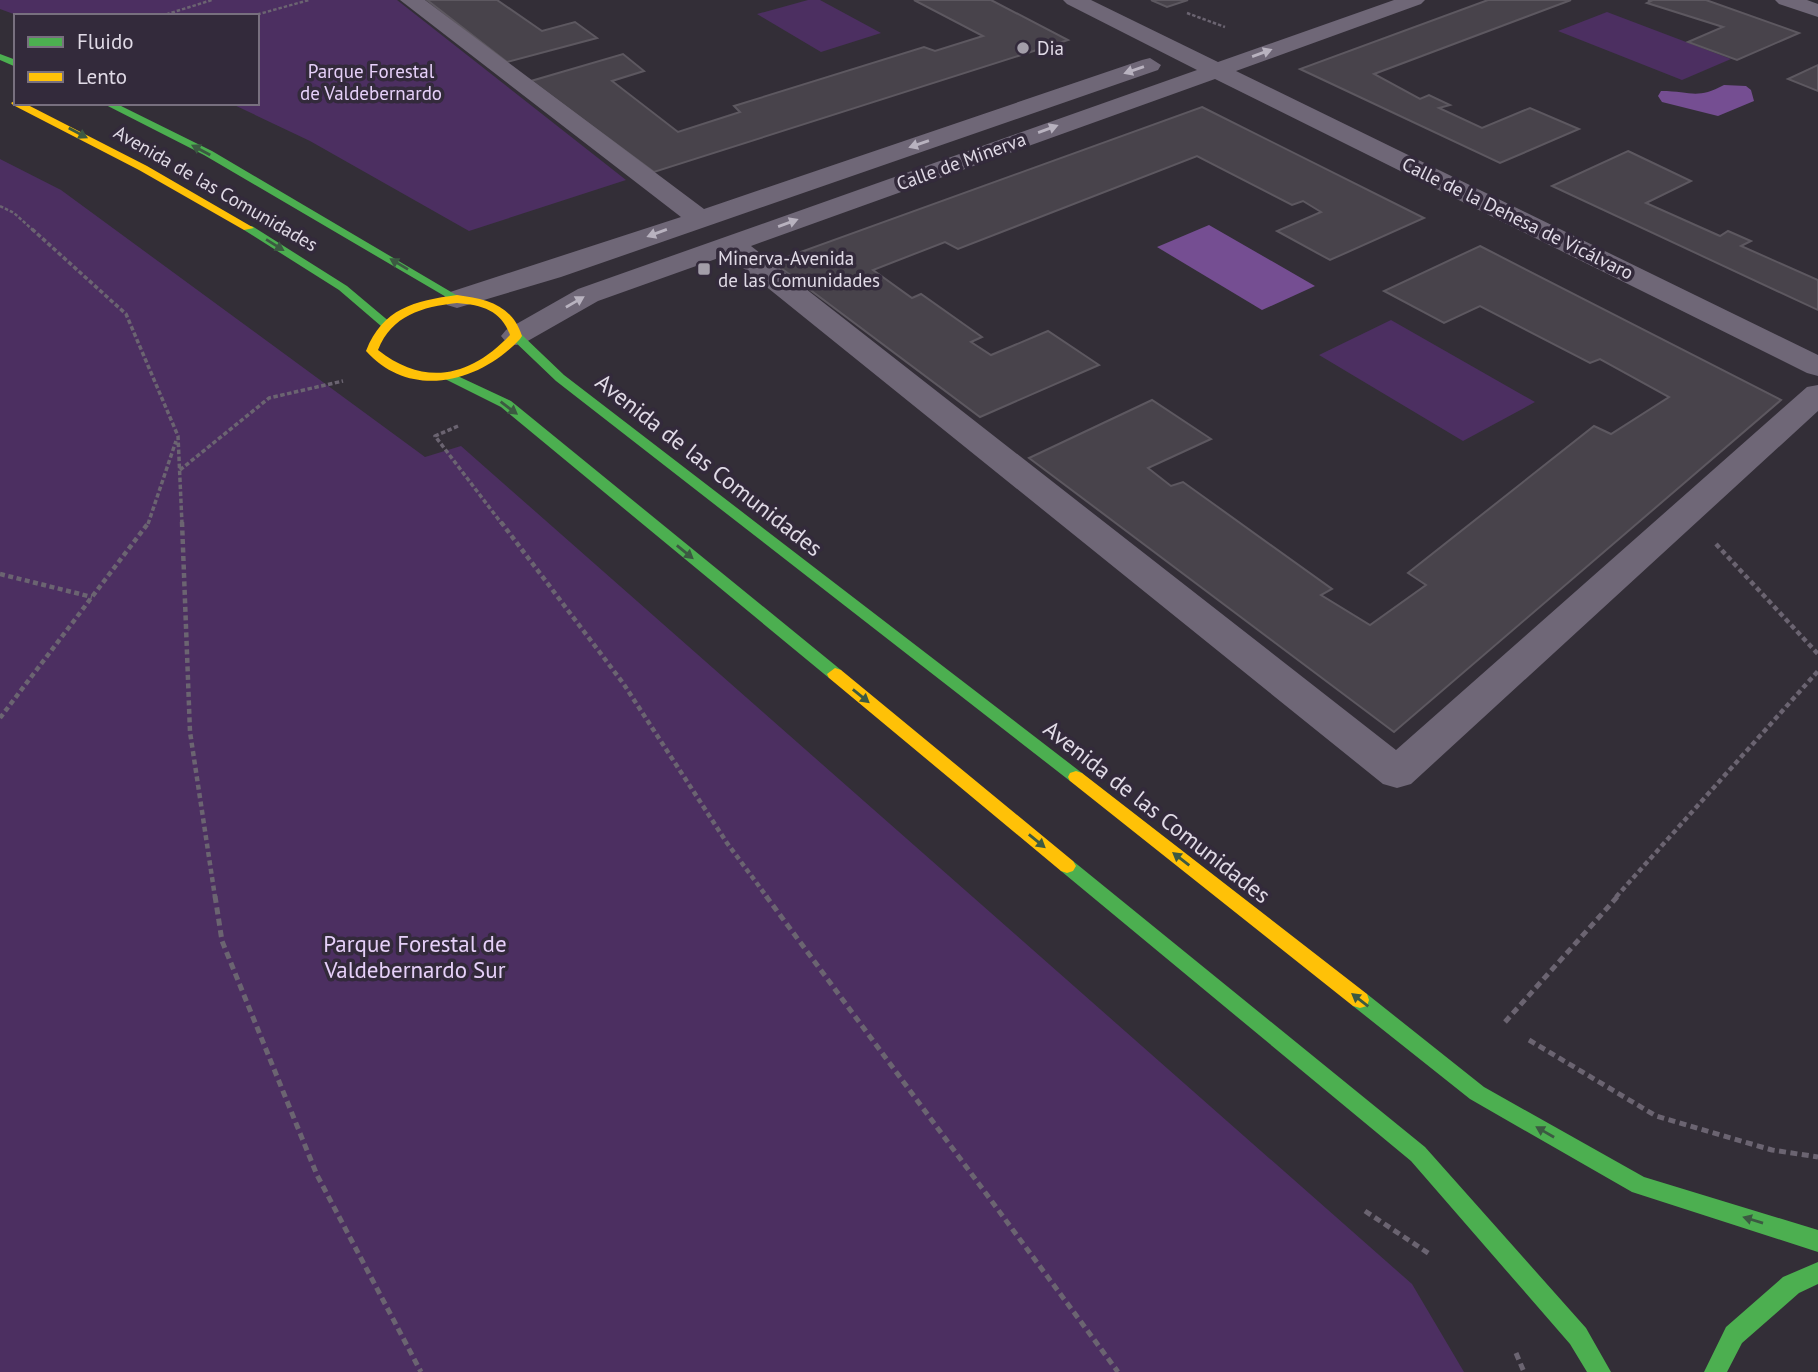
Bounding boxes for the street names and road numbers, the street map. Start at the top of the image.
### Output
street label: Avenida de las Comunidades [110,120,322,256]
street label: Calle de Minerva [893,126,1029,196]
street label: Calle de la Dehesa de Vicálvaro [1398,151,1638,285]
street label: Avenida de las Comunidades [590,367,829,562]
street label: Avenida de las Comunidades [1038,714,1277,909]

